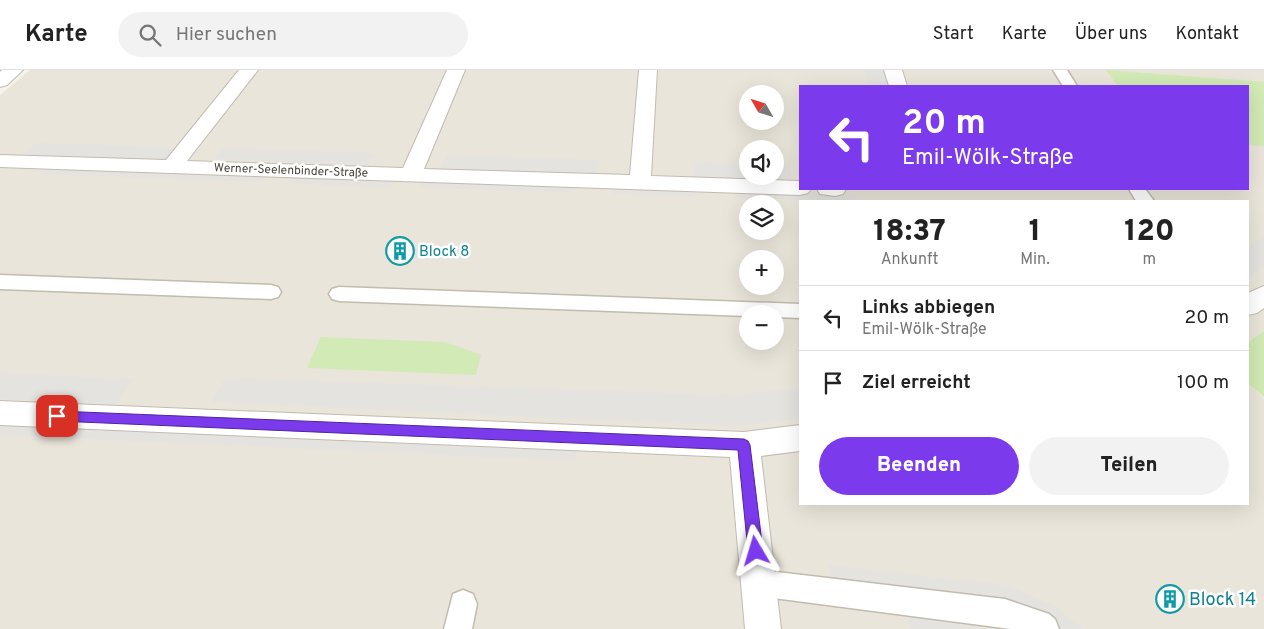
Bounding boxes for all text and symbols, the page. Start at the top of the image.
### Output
search box [118,12,468,57]
text: Karte [25,20,88,50]
icon: search [136,21,164,49]
text: Hier suchen [176,23,277,47]
text: Start [933,23,974,46]
text: Karte [1002,23,1047,46]
text: Über uns [1075,23,1147,46]
text: Kontakt [1175,23,1239,46]
north arrow [739,85,784,130]
map controls [739,85,784,350]
text: 20 m [902,102,986,146]
icon: left [819,105,884,170]
button: sound [739,140,784,185]
text: Emil-Wölk-Straße [902,145,1074,172]
street label: Werner-Seelenbinder-Straße [214,160,368,182]
button: layers [739,195,784,240]
text: 18:37 [873,214,946,251]
text: 1 [1029,214,1041,251]
text: 120 [1124,214,1175,251]
building icon: Block 8 [385,236,415,266]
place label: Block 8 [419,243,470,262]
button: + [739,250,784,295]
text: Ankunft [881,250,938,270]
text: Min. [1020,250,1050,270]
text: m [1143,250,1156,270]
text: Links abbiegen [862,296,995,320]
icon: left [819,304,847,332]
button: − [739,305,784,350]
text: 20 m [1185,306,1229,330]
text: Emil-Wölk-Straße [862,320,987,340]
icon: arrive [819,369,847,397]
text: Ziel erreicht [862,371,971,395]
text: 100 m [1177,371,1229,395]
pin [36,395,78,437]
icon: arrive [43,402,71,430]
button: Beenden [819,437,1019,495]
button: Teilen [1029,437,1229,495]
position arrow [729,524,781,576]
building icon: Block 14 [1155,584,1185,614]
place label: Block 14 [1189,589,1256,612]

